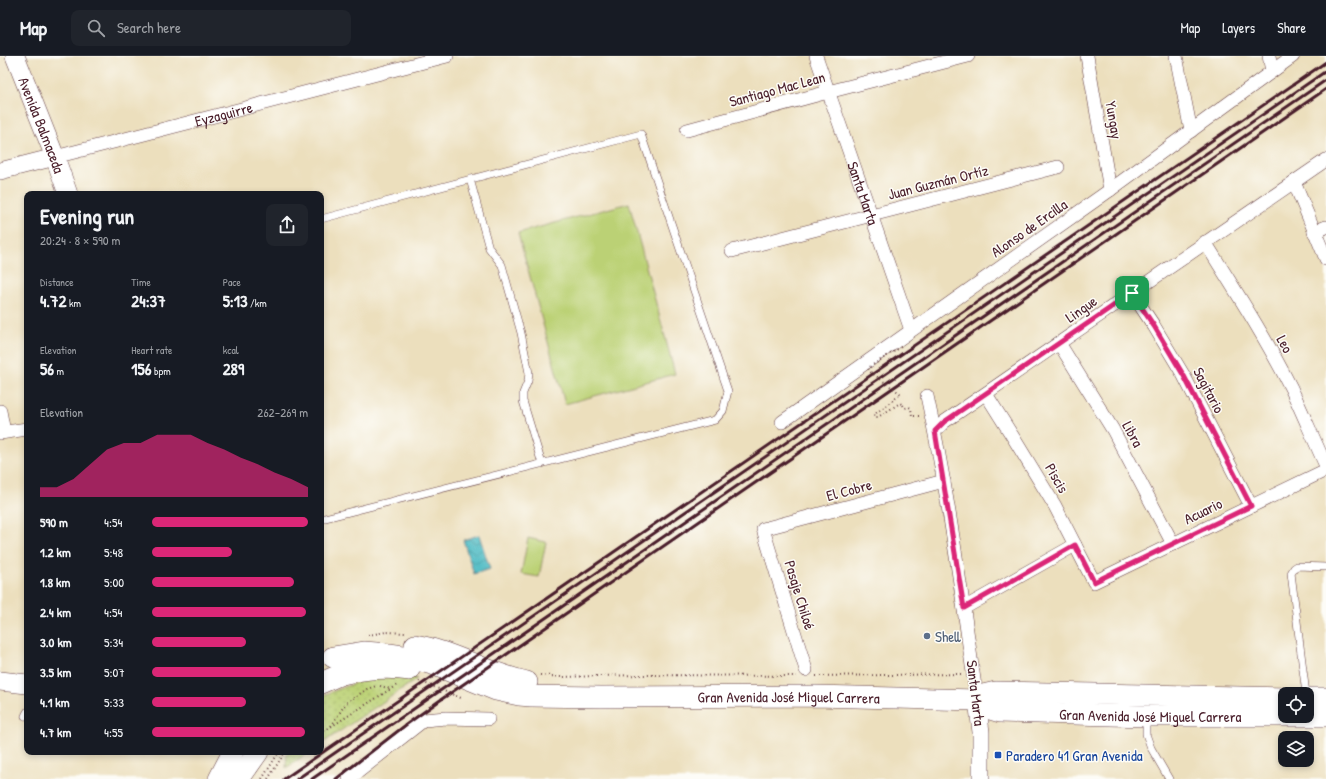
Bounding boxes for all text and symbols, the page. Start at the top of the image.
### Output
search box [71,10,351,46]
text: Map [20,15,47,41]
icon: search [85,17,107,39]
text: Search here [117,17,181,38]
text: Map [1180,18,1200,37]
text: Layers [1222,18,1255,37]
text: Share [1277,18,1306,37]
street label: Santiago Mac Lean [727,66,827,112]
street label: Avenida Balmaceda [14,74,70,176]
street label: Eyzaguirre [192,96,255,131]
street label: Yungay [1100,99,1128,141]
street label: Santa Marta [843,158,884,228]
street label: Juan Guzmán Ortíz [886,159,991,205]
street label: Alonso de Ercilla [987,194,1071,262]
text: Evening run [40,201,134,231]
button: share [266,204,308,246]
text: 20:24 · 8 × 590 m [40,231,120,249]
text: Distance [40,275,74,289]
text: Time [131,275,151,289]
text: Pace [223,275,241,289]
pin [1115,276,1149,310]
icon: arrive [1121,282,1143,304]
text: 4.72 [40,289,66,312]
text: 24:37 [131,289,166,312]
text: 5:13 [223,289,248,312]
street label: Lingue [1061,291,1101,327]
text: km [66,296,81,310]
text: /km [248,296,267,310]
street label: Leo [1272,331,1298,357]
text: Elevation [40,343,77,357]
text: Heart rate [131,343,172,357]
text: kcal [223,343,239,357]
text: 56 [40,357,54,380]
text: 156 [131,357,151,380]
text: 289 [223,357,244,380]
street label: Sagitario [1188,363,1230,417]
text: m [54,364,64,378]
text: bpm [151,364,171,378]
text: Elevation [40,403,83,421]
text: 262–269 m [257,403,308,421]
street label: Libra [1117,417,1149,451]
street label: Piscis [1040,459,1074,497]
street label: El Cobre [824,474,874,506]
street label: Acuario [1180,493,1226,529]
text: 590 m [40,513,68,531]
text: 4:54 [104,513,122,531]
text: 1.2 km [40,543,71,561]
text: 5:48 [104,543,123,561]
street label: Pasaje Chiloé [779,558,821,632]
text: 1.8 km [40,573,70,591]
text: 5:00 [104,573,124,591]
text: 2.4 km [40,603,71,621]
text: 4:54 [104,603,122,621]
place label: Shell [935,626,961,647]
marker: Shell [922,631,932,641]
text: 3.0 km [40,633,72,651]
text: 5:34 [104,633,123,651]
street label: Santa Marta [962,659,990,727]
text: 3.5 km [40,663,71,681]
text: 5:07 [104,663,125,681]
street label: Gran Avenida José Miguel Carrera [697,685,880,708]
map controls [1278,687,1314,767]
button: locate [1278,687,1314,723]
text: 4.1 km [40,693,70,711]
text: 5:33 [104,693,124,711]
street label: Gran Avenida José Miguel Carrera [1059,703,1242,727]
text: 4.7 km [40,723,71,741]
text: 4:55 [104,723,123,741]
button: layers [1278,731,1314,767]
place label: Paradero 41 Gran Avenida [1006,745,1143,766]
marker: Paradero 41 Gran Avenida [993,750,1003,760]

